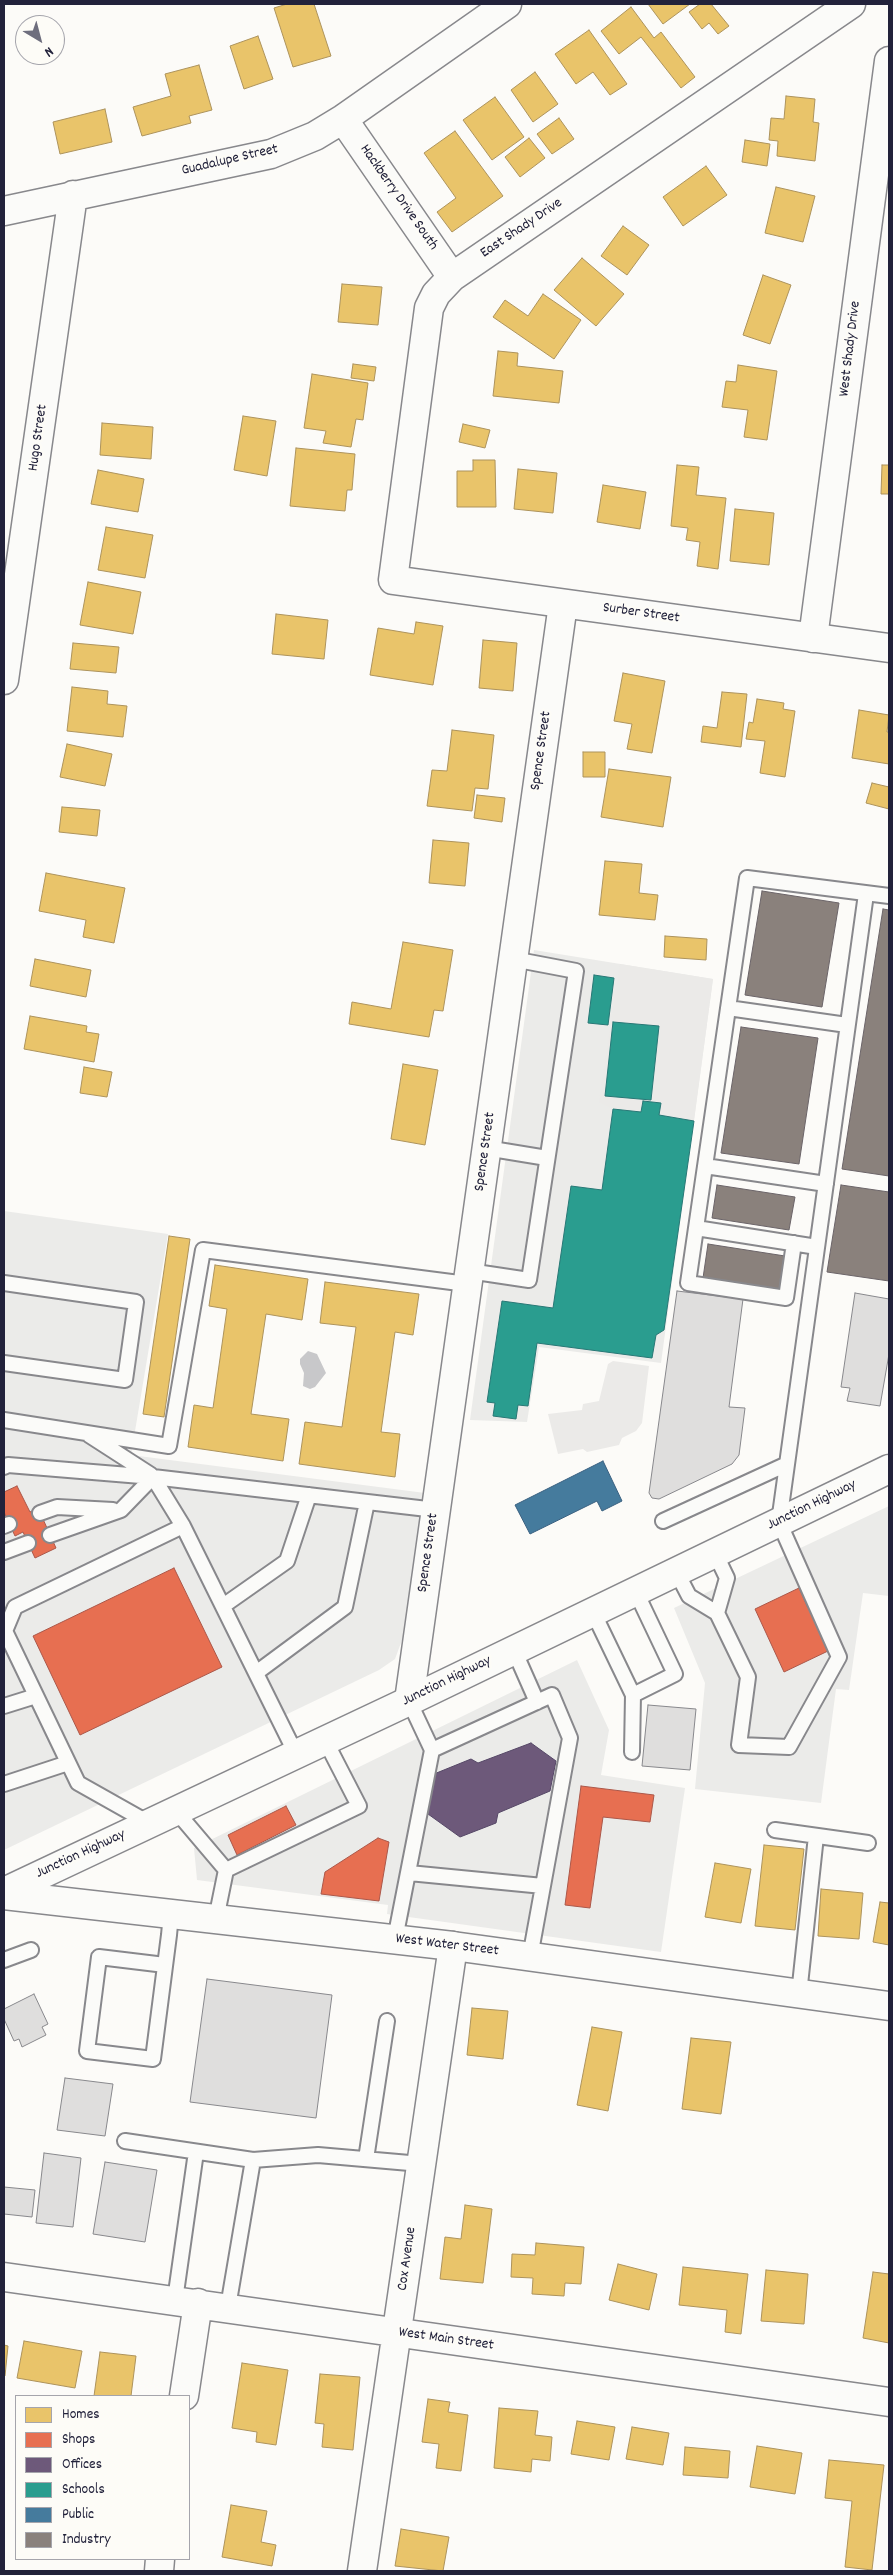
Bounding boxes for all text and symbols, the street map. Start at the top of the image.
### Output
north arrow [15,15,65,65]
text: N [40,41,57,61]
street label: Guadalupe Street [180,141,280,181]
street label: Hackberry Drive South [355,142,441,254]
street label: East Shady Drive [478,195,566,263]
street label: West Shady Drive [836,300,866,398]
street label: Hugo Street [25,403,53,473]
street label: Surber Street [602,600,680,628]
street label: Spence Street [528,710,556,792]
street label: Spence Street [472,1111,500,1193]
street label: Junction Highway [765,1477,859,1535]
street label: Spence Street [415,1512,443,1594]
street label: Junction Highway [400,1653,494,1711]
street label: Junction Highway [33,1826,129,1884]
street label: West Water Street [394,1931,500,1961]
street label: Cox Avenue [395,2226,421,2292]
street label: West Main Street [397,2324,495,2356]
legend [15,2395,190,2560]
text: Homes [62,2404,100,2426]
text: Shops [62,2429,95,2451]
text: Offices [62,2454,102,2476]
text: Schools [62,2479,105,2501]
text: Public [62,2504,94,2526]
text: Industry [62,2529,111,2551]

